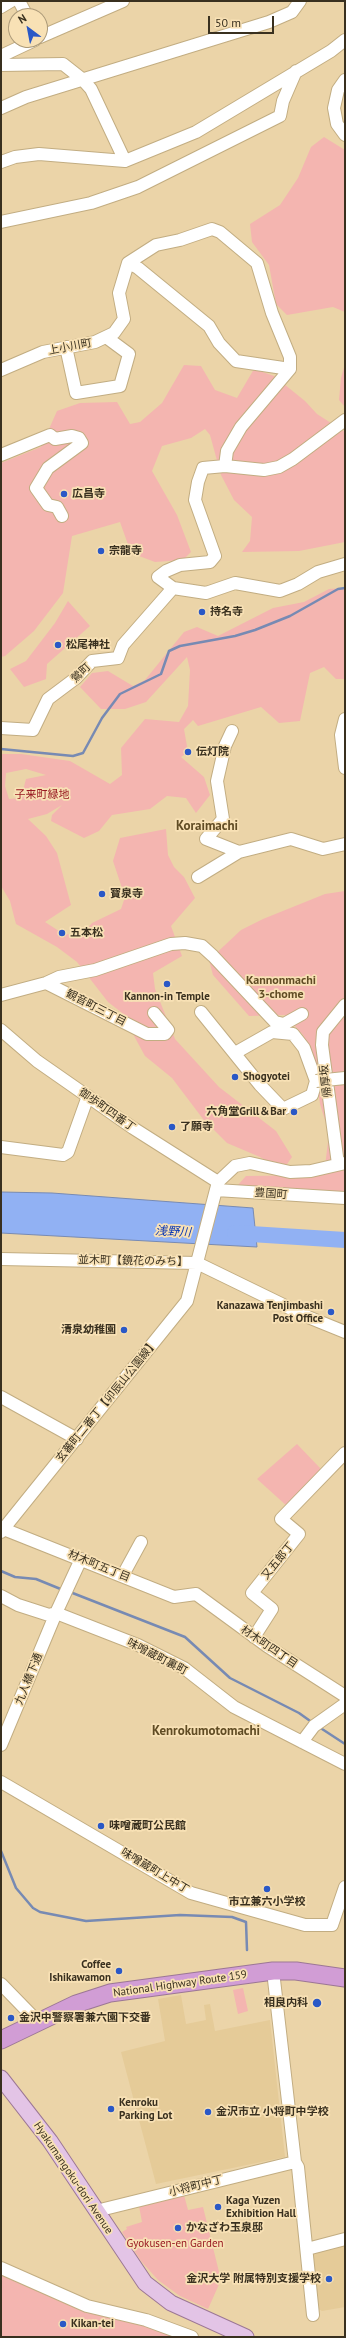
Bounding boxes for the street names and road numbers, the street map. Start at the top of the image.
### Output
street label: 上小川町 [47,336,93,358]
street label: 鶯町 [69,661,93,685]
street label: 観音町三丁目 [64,987,128,1029]
street label: 帰厚坂 [317,1064,335,1098]
street label: 御歩町四番丁 [76,1086,138,1134]
street label: 豊国町 [254,1186,288,1202]
street label: 並木町【鏡花のみち】 [78,1253,188,1269]
street label: 玄蕃町二番丁【卯辰山公園線】 [53,1337,161,1465]
street label: 又五郎丁 [259,1540,297,1582]
street label: 材木町五丁目 [66,1548,132,1584]
street label: 材木町四丁目 [238,1623,300,1671]
street label: 味噌蔵町裏町 [125,1636,189,1678]
street label: 九人橋下通 [13,1651,45,1707]
street label: 味噌蔵町上中丁 [119,1846,191,1896]
street label: National Highway Route 159 [112,1968,248,2000]
street label: Hyakumangoku-dori Avenue [31,2119,115,2237]
street label: 小将町中丁 [168,2173,224,2199]

